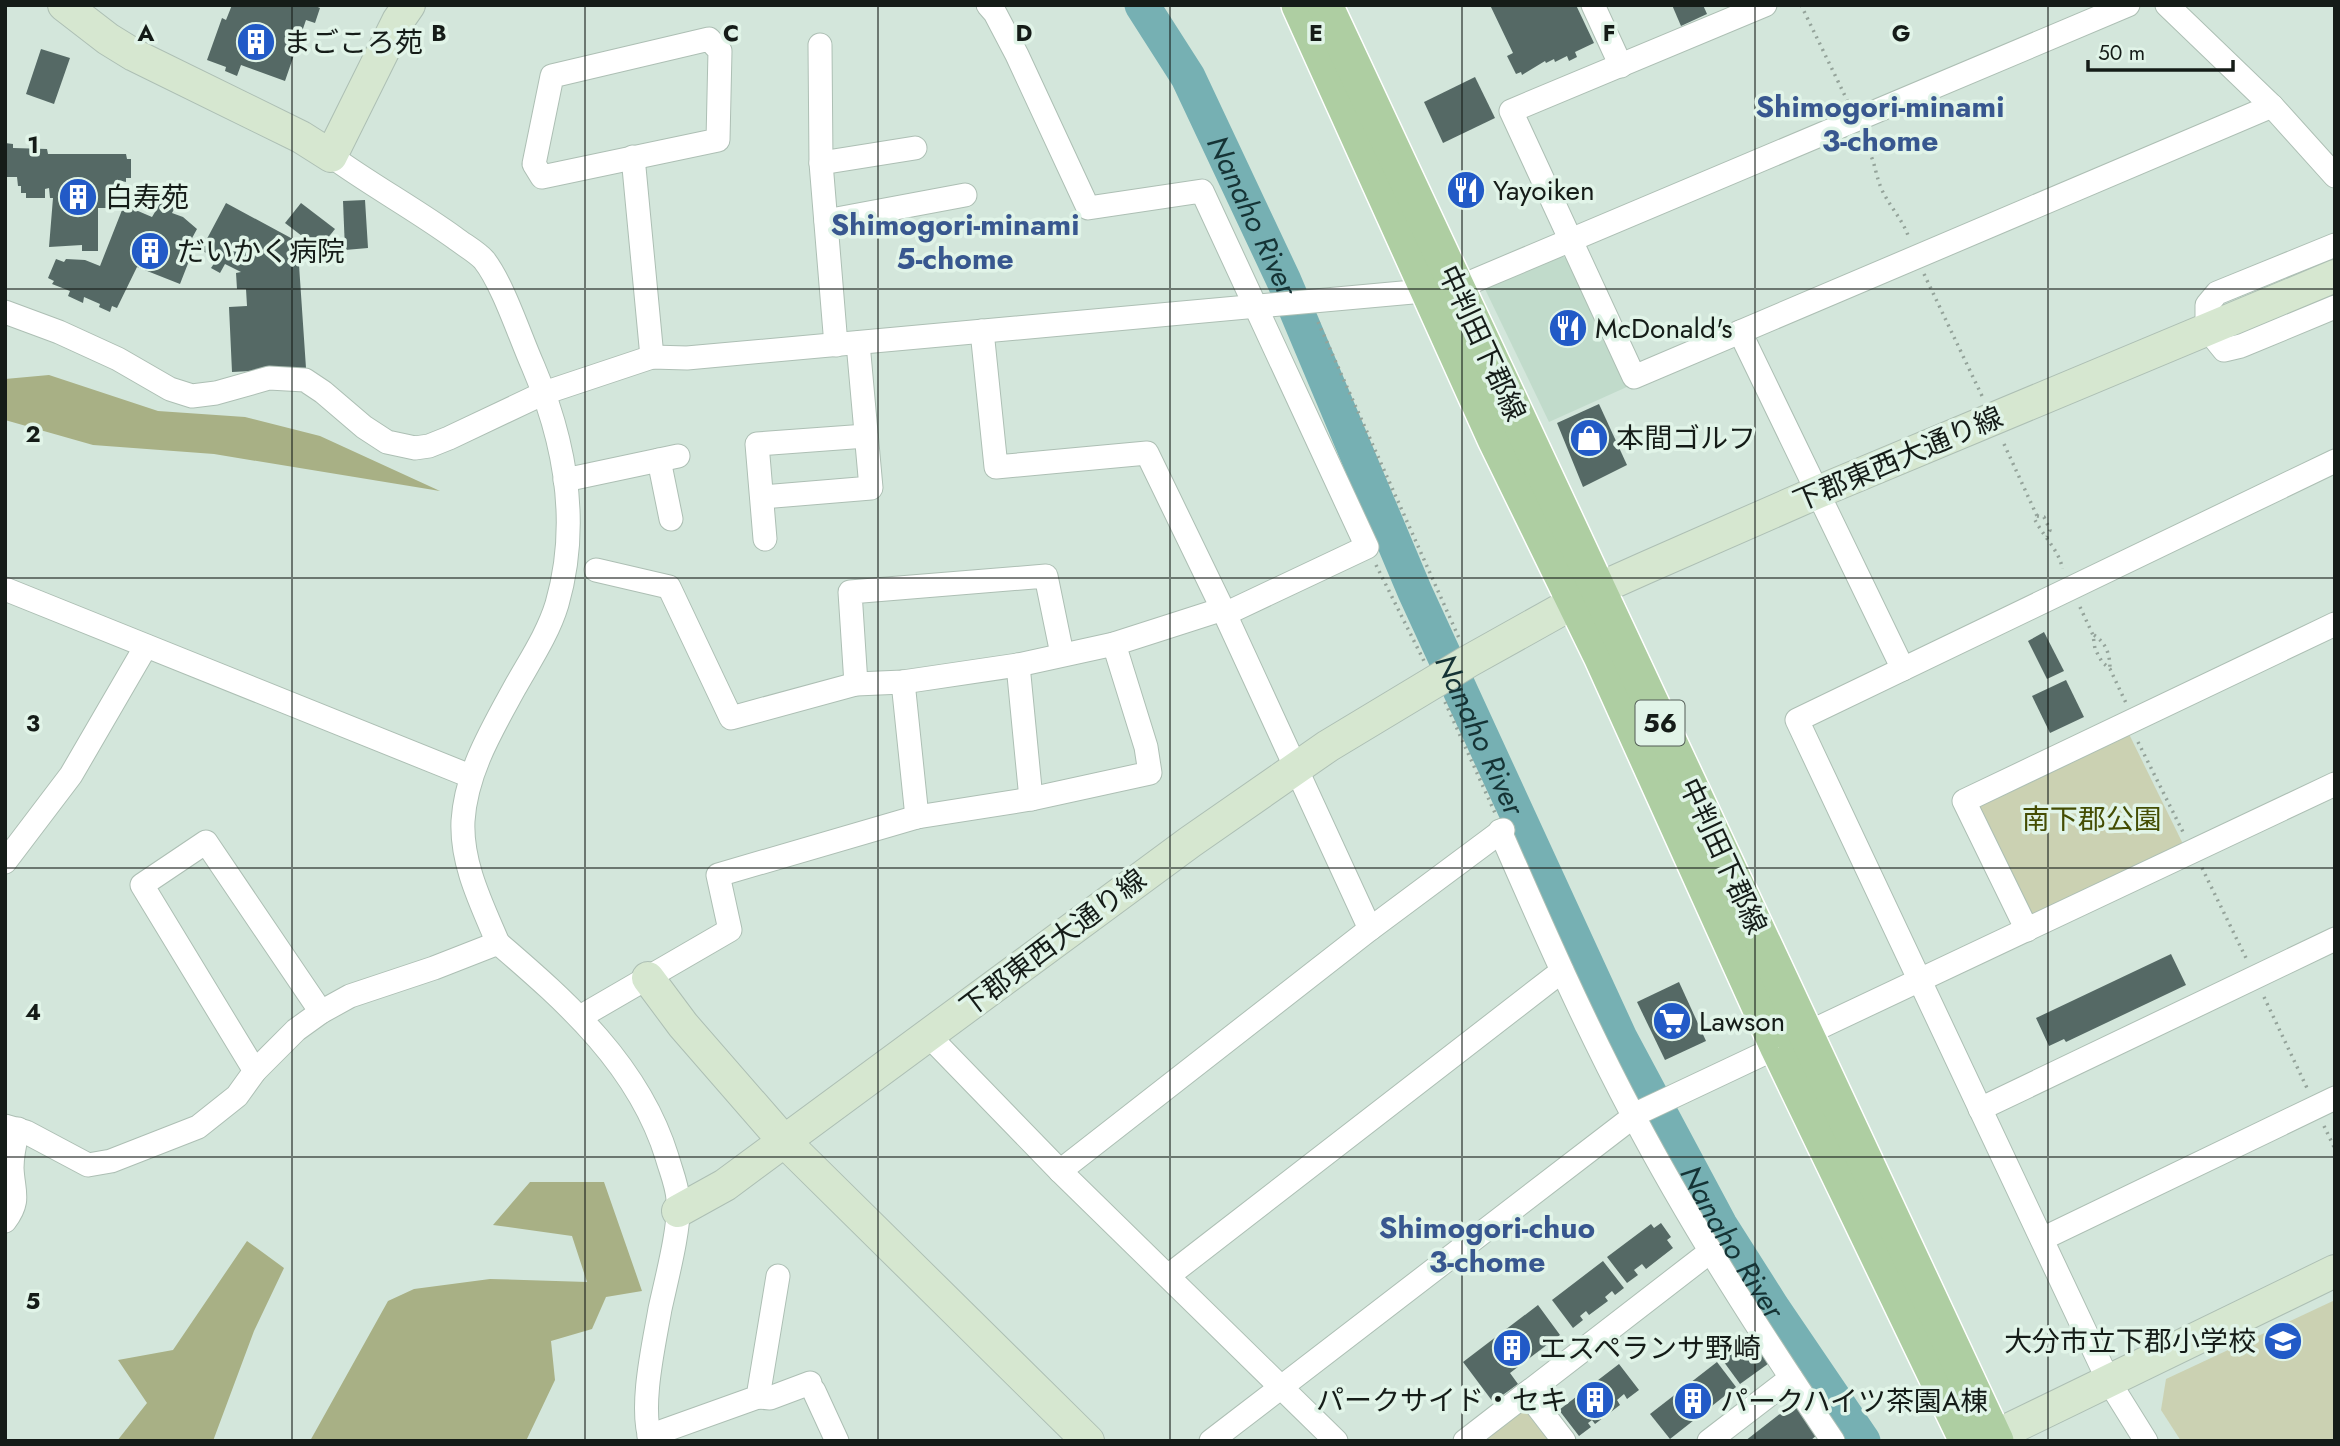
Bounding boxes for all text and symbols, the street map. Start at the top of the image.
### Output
text: A [137,16,155,50]
text: B [431,16,447,50]
text: C [723,16,739,50]
text: D [1016,16,1033,50]
text: E [1309,16,1323,50]
text: F [1603,16,1615,50]
text: G [1892,16,1910,50]
building icon: まごころ苑 [235,21,277,63]
place label: まごころ苑 [283,22,423,63]
scale bar [2088,28,2233,72]
text: 50 m [2098,38,2145,68]
district label: Shimogori-minami 3-chome [1756,85,2004,162]
text: 1 [27,128,39,162]
water label: Nanaho River [1197,128,1310,303]
restaurant icon: Yayoiken [1445,169,1487,211]
place label: Yayoiken [1493,170,1595,211]
building icon: 白寿苑 [57,176,99,218]
place label: 白寿苑 [105,177,189,218]
district label: Shimogori-minami 5-chome [831,203,1079,280]
building icon: だいかく病院 [129,230,171,272]
place label: だいかく病院 [177,231,345,272]
street label: 中判田下郡線 [1428,258,1536,428]
restaurant icon: McDonald's [1547,307,1589,349]
place label: McDonald's [1595,308,1732,349]
street label: 下郡東西大通り線 [1787,396,2009,522]
text: 2 [25,417,41,451]
shop icon: 本間ゴルフ [1568,417,1610,459]
place label: 本間ゴルフ [1616,418,1756,459]
water label: Nanaho River [1425,647,1537,823]
road number: 56 [1636,701,1684,746]
text: 3 [26,706,40,740]
street label: 中判田下郡線 [1669,771,1777,941]
park label: 南下郡公園 [2022,799,2162,840]
street label: 下郡東西大通り線 [951,859,1155,1027]
text: 4 [25,995,41,1029]
supermarket icon: Lawson [1651,1000,1693,1042]
place label: Lawson [1699,1001,1785,1042]
water label: Nanaho River [1670,1157,1796,1329]
district label: Shimogori-chuo 3-chome [1379,1206,1595,1283]
text: 5 [26,1284,40,1318]
school or university icon: 大分市立下郡小学校 [2262,1320,2304,1362]
place label: 大分市立下郡小学校 [2004,1321,2256,1362]
building icon: エスペランサ野崎 [1491,1327,1533,1369]
place label: エスペランサ野崎 [1539,1328,1761,1369]
building icon: パークサイド・セキ [1574,1379,1616,1421]
place label: パークサイド・セキ [1316,1380,1568,1421]
building icon: パークハイツ茶園A棟 [1672,1380,1714,1422]
place label: パークハイツ茶園A棟 [1720,1381,1989,1422]

